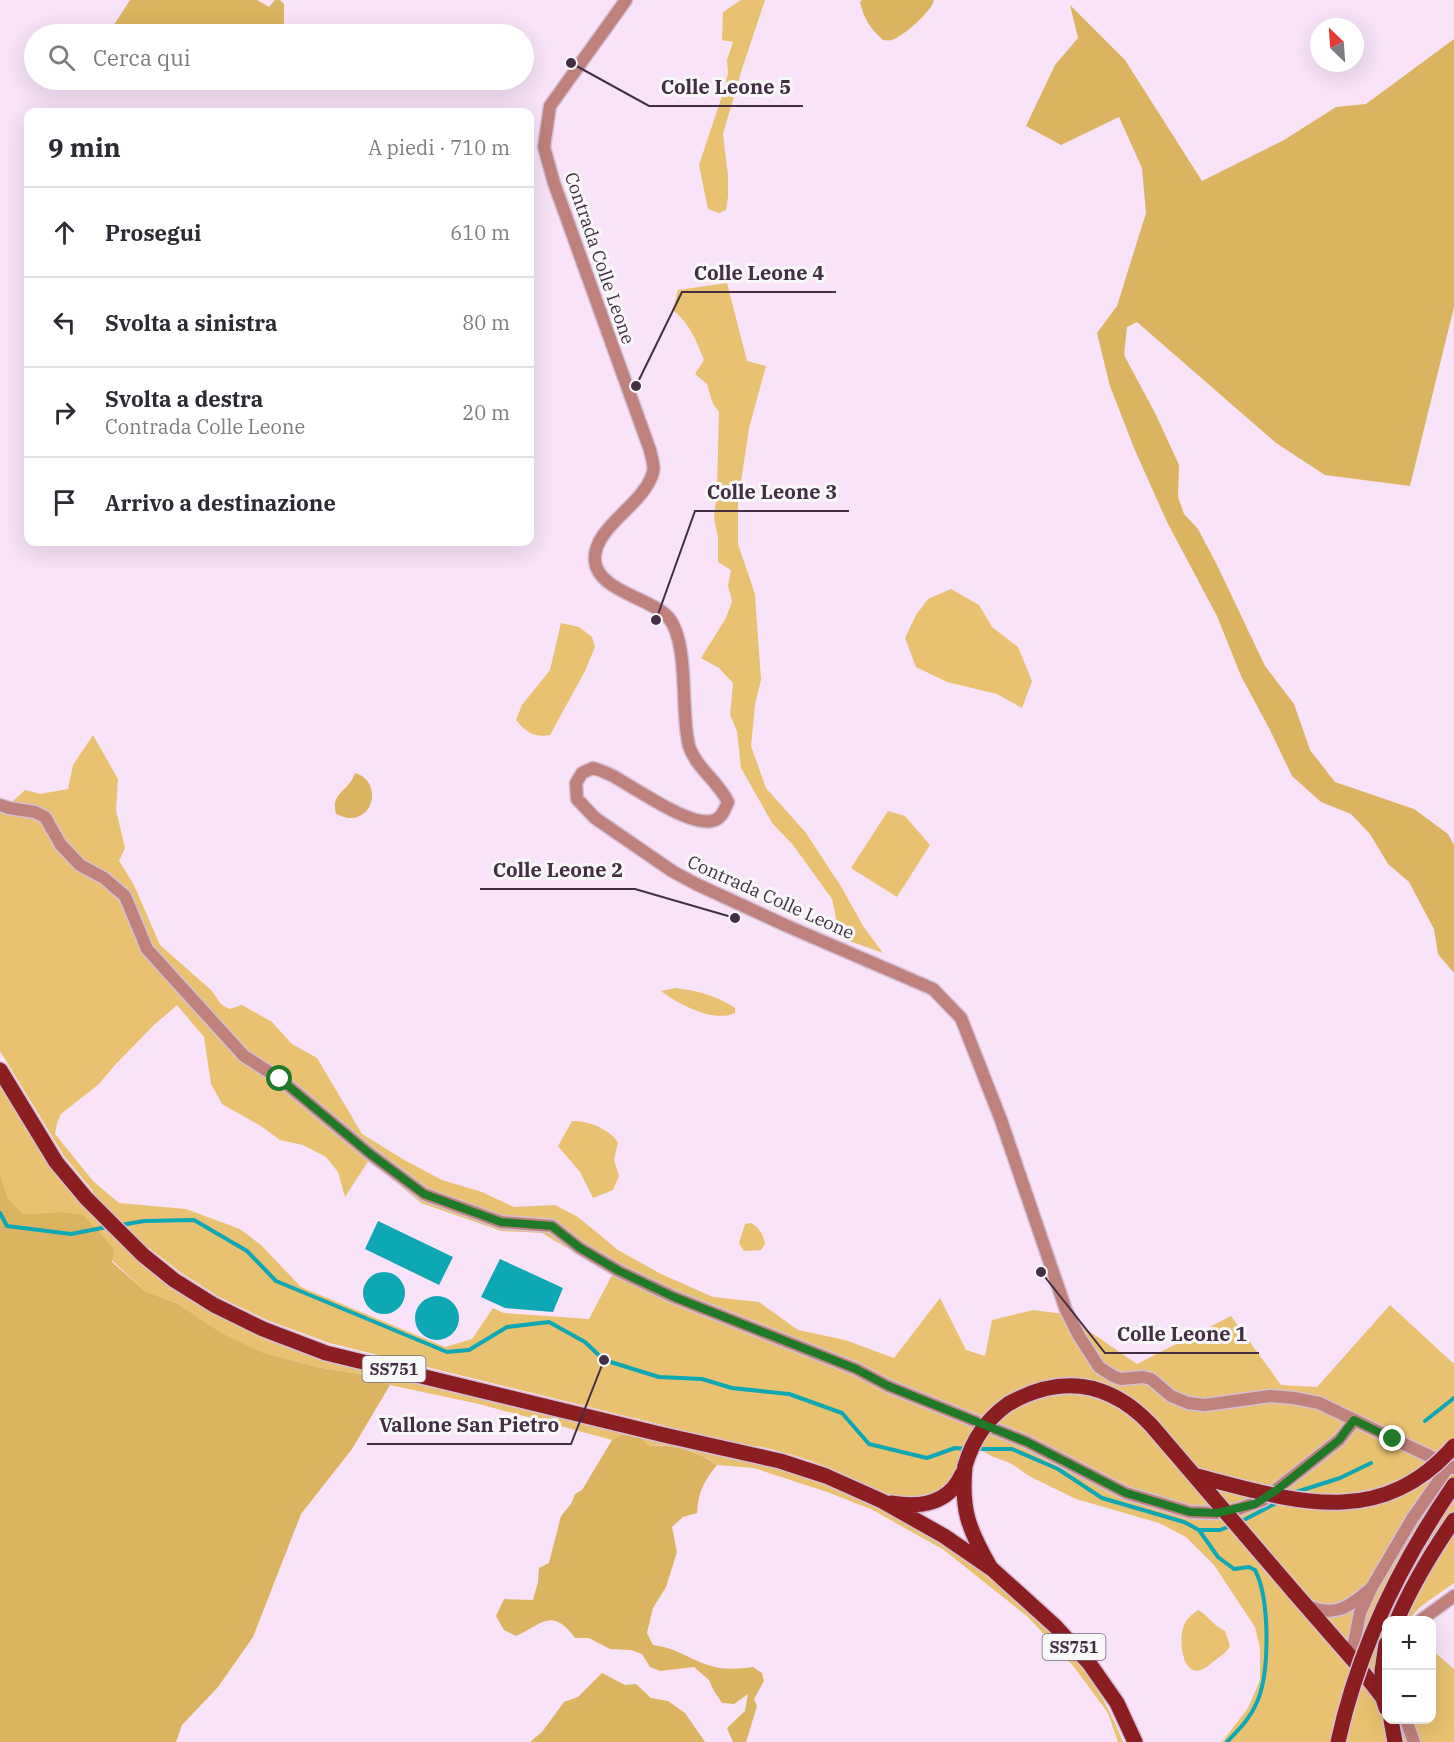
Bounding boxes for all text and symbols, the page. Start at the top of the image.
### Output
north arrow [1310,18,1364,72]
search box [24,24,534,90]
icon: search [45,41,78,74]
text: Cerca qui [93,43,191,72]
callout: Colle Leone 5 [649,68,803,106]
text: Colle Leone 5 [661,73,791,100]
text: 9 min [48,130,121,164]
text: A piedi · 710 m [368,134,510,161]
street label: Contrada Colle Leone [560,169,640,347]
icon: ahead [48,216,81,249]
text: Prosegui [105,218,201,247]
text: 610 m [450,219,510,246]
callout: Colle Leone 4 [682,254,836,292]
text: Colle Leone 4 [694,259,824,286]
icon: left [48,306,81,339]
text: Svolta a sinistra [105,308,278,337]
text: 80 m [462,309,510,336]
text: Svolta a destra [105,384,263,413]
icon: right [48,396,81,429]
text: 20 m [462,399,510,426]
text: Contrada Colle Leone [105,413,305,440]
callout: Colle Leone 3 [695,473,849,511]
text: Colle Leone 3 [707,478,837,505]
icon: arrive [48,486,81,519]
text: Arrivo a destinazione [105,488,336,517]
street label: Contrada Colle Leone [684,850,858,944]
callout: Colle Leone 2 [480,851,635,889]
text: Colle Leone 2 [493,856,623,883]
route start [266,1065,292,1091]
callout: Colle Leone 1 [1105,1315,1259,1353]
text: Colle Leone 1 [1117,1320,1247,1347]
road number: SS751 [362,1356,426,1382]
callout: Vallone San Pietro [367,1406,571,1444]
text: Vallone San Pietro [379,1411,559,1438]
route end [1379,1425,1405,1451]
map controls [1382,1616,1436,1724]
button: + [1382,1616,1436,1670]
road number: SS751 [1042,1634,1106,1660]
button: − [1382,1670,1436,1724]

